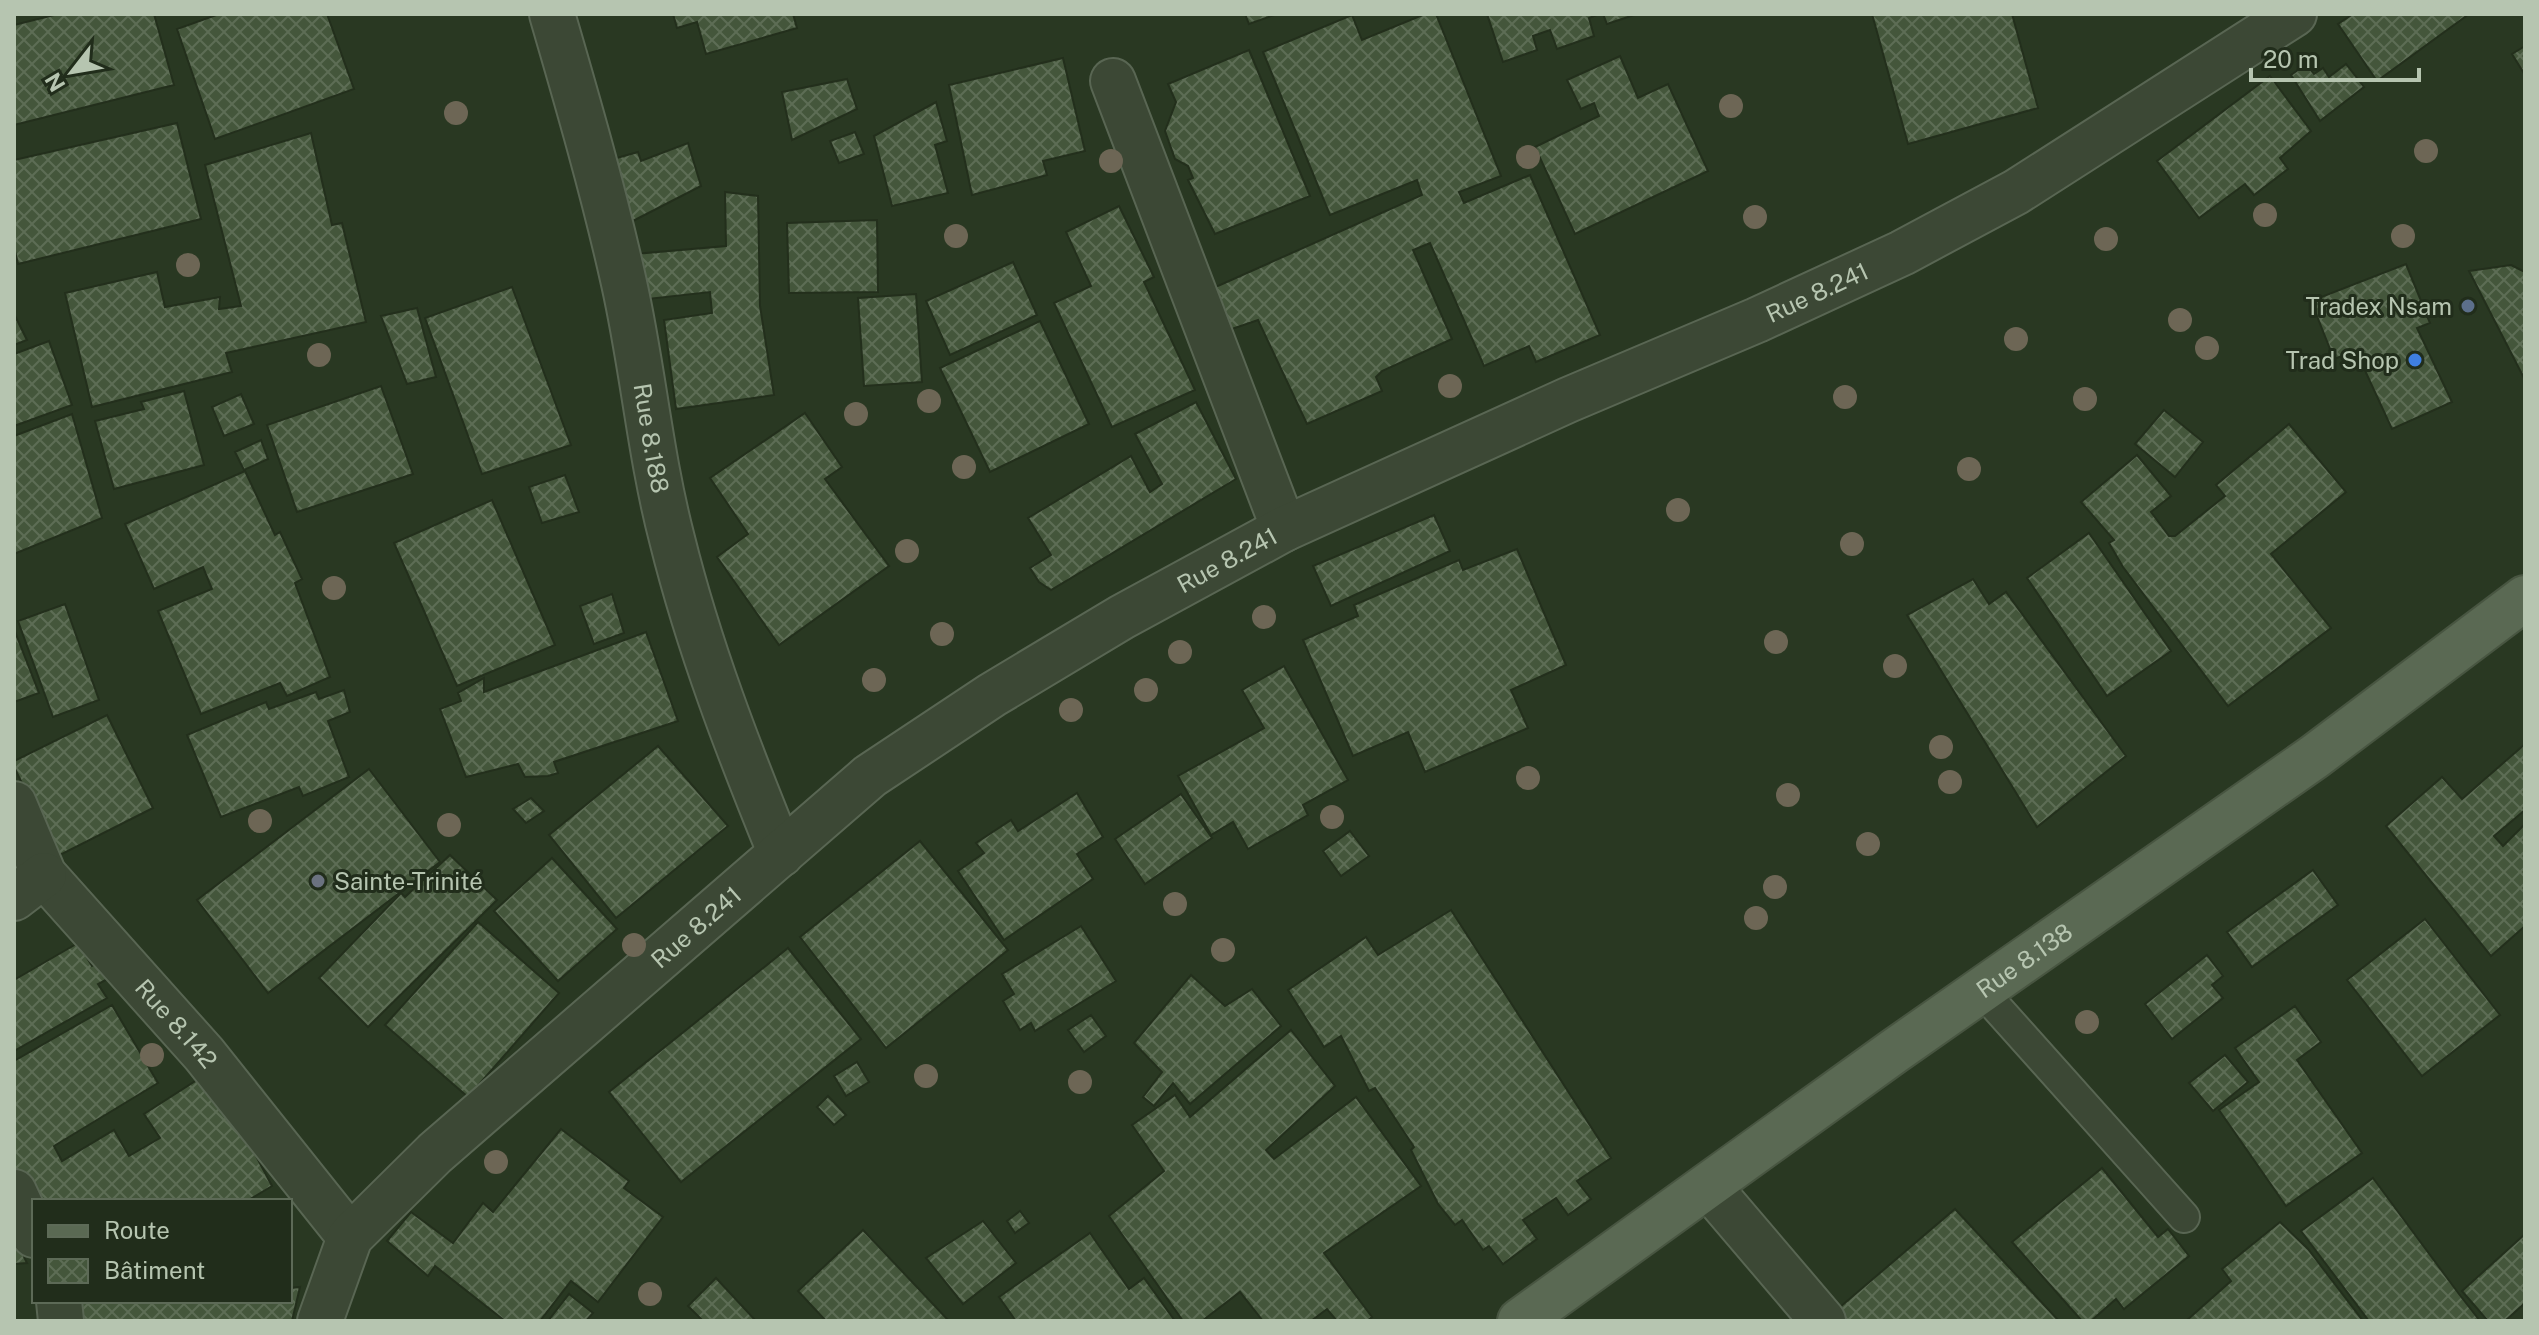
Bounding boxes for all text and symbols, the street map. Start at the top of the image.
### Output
north arrow [32,32,112,112]
scale bar [2251,32,2419,82]
text: 20 m [2263,45,2319,73]
text: N [39,68,70,96]
street label: Rue 8.241 [1761,257,1873,328]
place label: Tradex Nsam [2306,292,2452,320]
marker: Tradex Nsam [2459,297,2477,315]
place label: Trad Shop [2285,346,2399,374]
marker: Trad Shop [2406,351,2424,369]
street label: Rue 8.188 [629,381,675,495]
street label: Rue 8.241 [1172,521,1282,598]
place label: Sainte-Trinité [334,867,483,895]
marker: Sainte-Trinité [309,872,327,890]
street label: Rue 8.241 [645,880,747,973]
street label: Rue 8.138 [1971,917,2077,1003]
street label: Rue 8.142 [130,973,223,1073]
legend [32,1199,292,1303]
text: Route [104,1216,170,1244]
text: Bâtiment [104,1256,205,1284]

